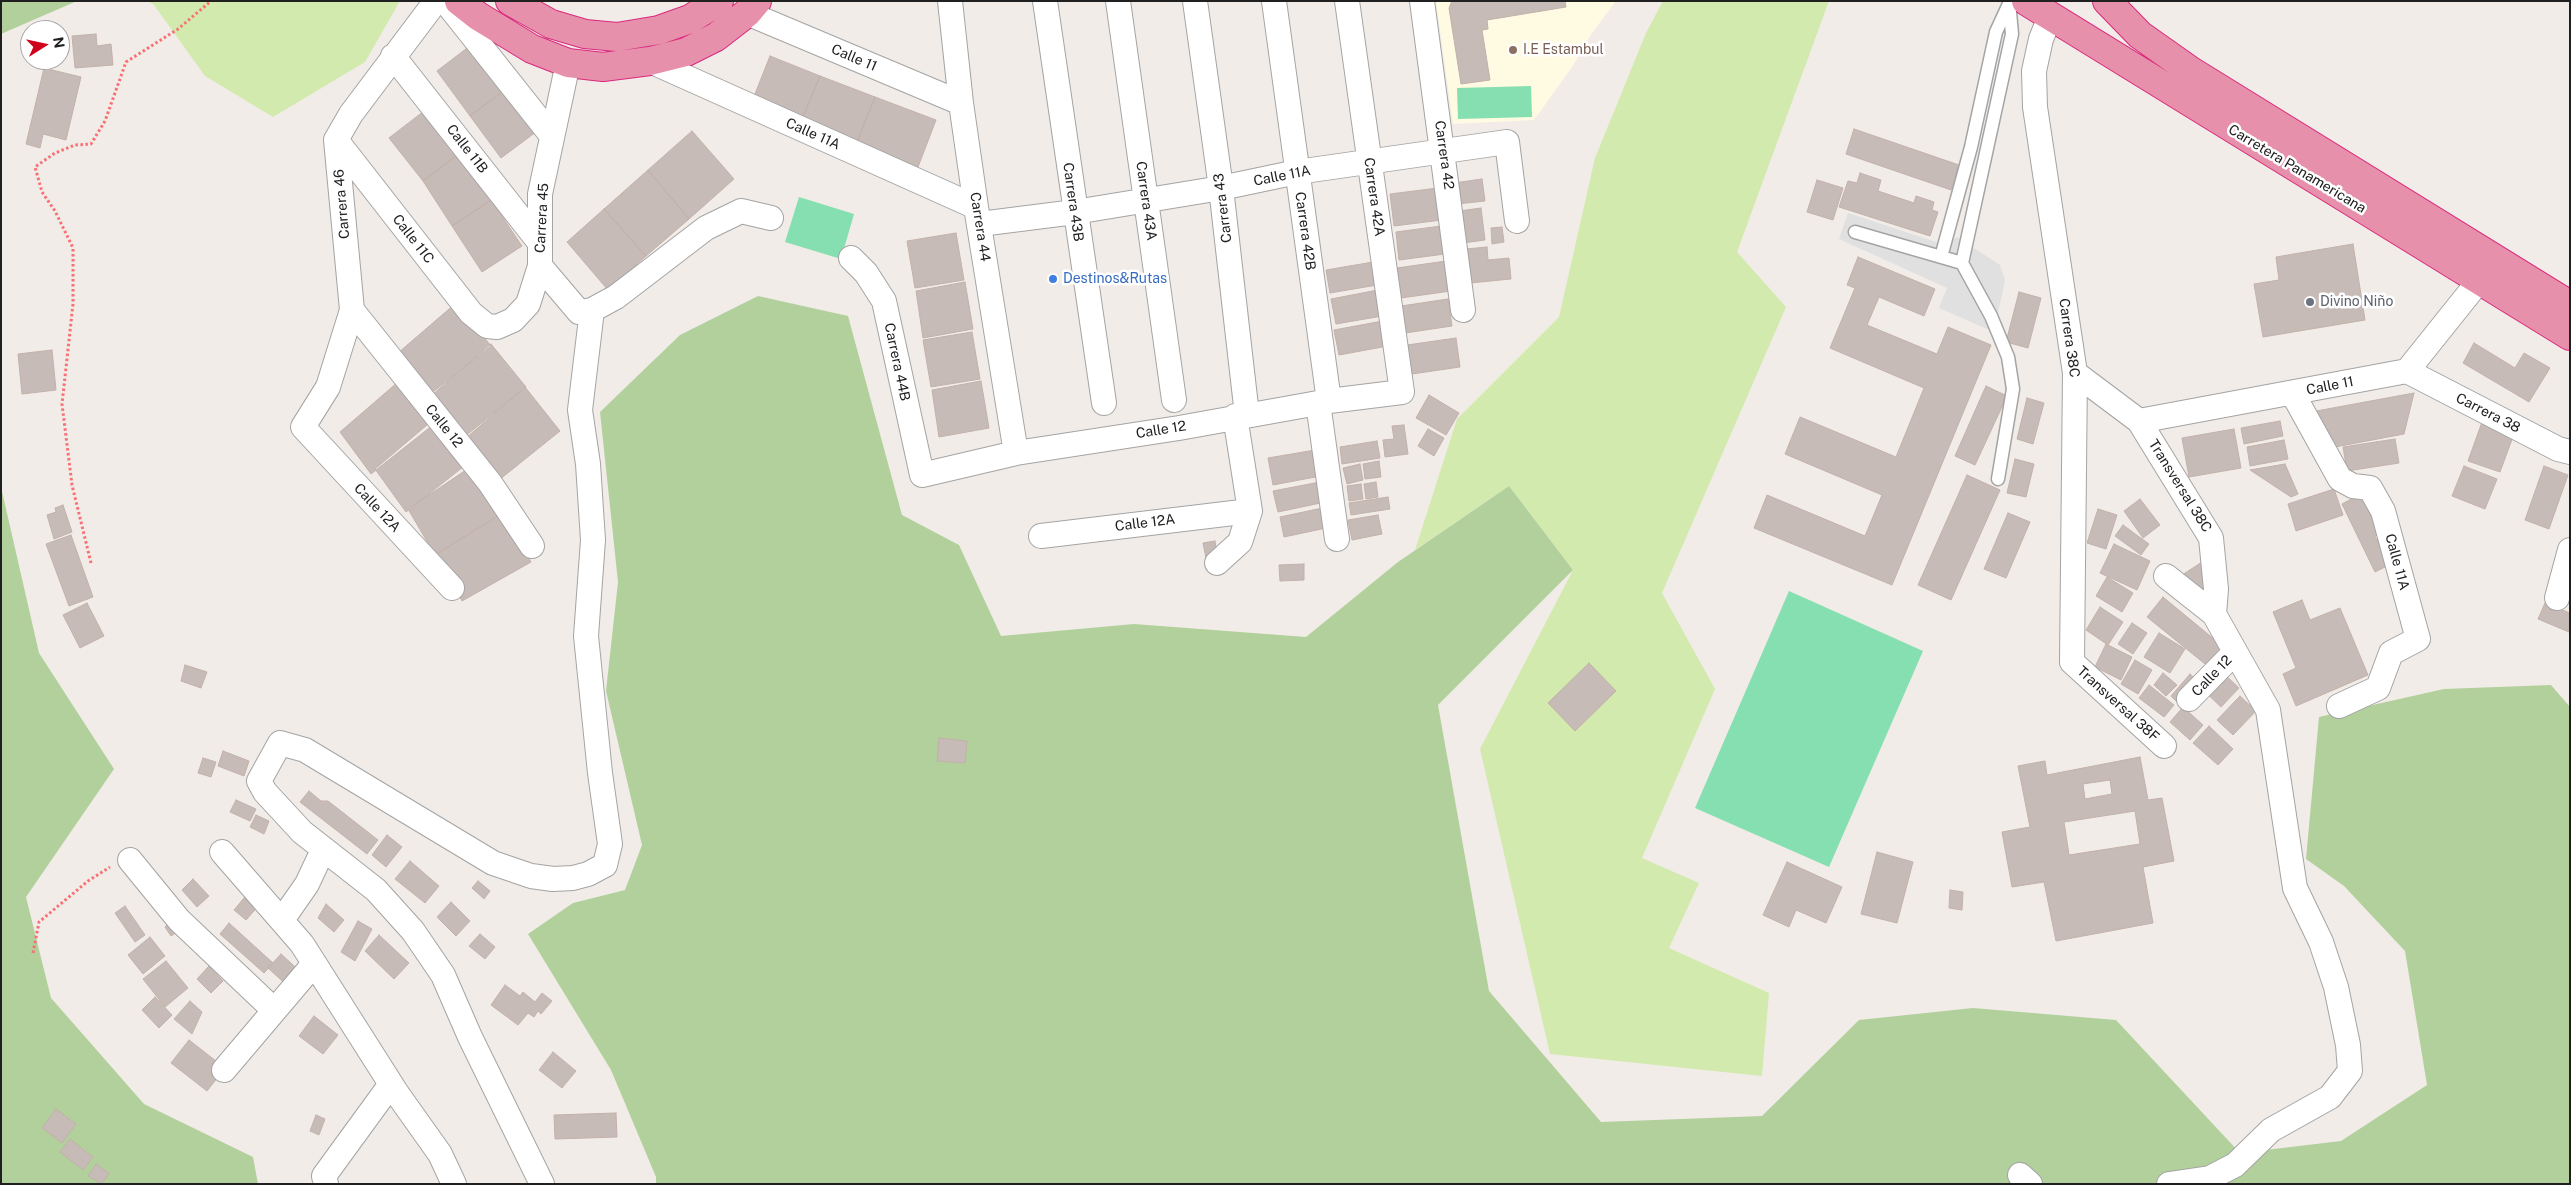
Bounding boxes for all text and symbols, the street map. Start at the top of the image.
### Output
north arrow [20,20,70,70]
text: N [50,36,68,49]
street label: Calle 11 [829,41,879,75]
place label: I.E Estambul [1523,42,1604,58]
marker: I.E Estambul [1507,44,1519,56]
street label: Calle 11A [783,115,843,153]
street label: Carrera 42 [1431,119,1457,191]
street label: Calle 11B [443,121,491,177]
street label: Carretera Panamericana [2225,121,2369,217]
street label: Carrera 42A [1360,156,1388,238]
street label: Carrera 43A [1132,160,1160,242]
street label: Carrera 43B [1059,162,1087,242]
street label: Calle 11A [1252,162,1312,190]
street label: Carrera 46 [331,168,353,240]
street label: Carrera 43 [1210,172,1236,244]
street label: Carrera 45 [532,183,552,253]
street label: Carrera 44 [966,191,994,263]
street label: Carrera 42B [1291,191,1319,271]
street label: Calle 11C [389,211,437,267]
place label: Destinos&Rutas [1063,271,1167,287]
marker: Destinos&Rutas [1047,273,1059,285]
place label: Divino Niño [2320,294,2393,310]
marker: Divino Niño [2304,296,2316,308]
street label: Carrera 38C [2055,297,2083,379]
street label: Carrera 44B [881,321,913,403]
street label: Calle 11 [2305,373,2355,399]
street label: Carrera 38 [2453,390,2523,436]
street label: Calle 12 [422,401,466,451]
street label: Calle 12 [1135,418,1187,442]
street label: Transversal 38C [2145,437,2215,535]
street label: Calle 12A [350,480,404,536]
street label: Calle 12A [1114,511,1176,535]
street label: Calle 11A [2381,532,2413,592]
street label: Calle 12 [2188,652,2236,700]
street label: Transversal 38F [2073,663,2163,745]

